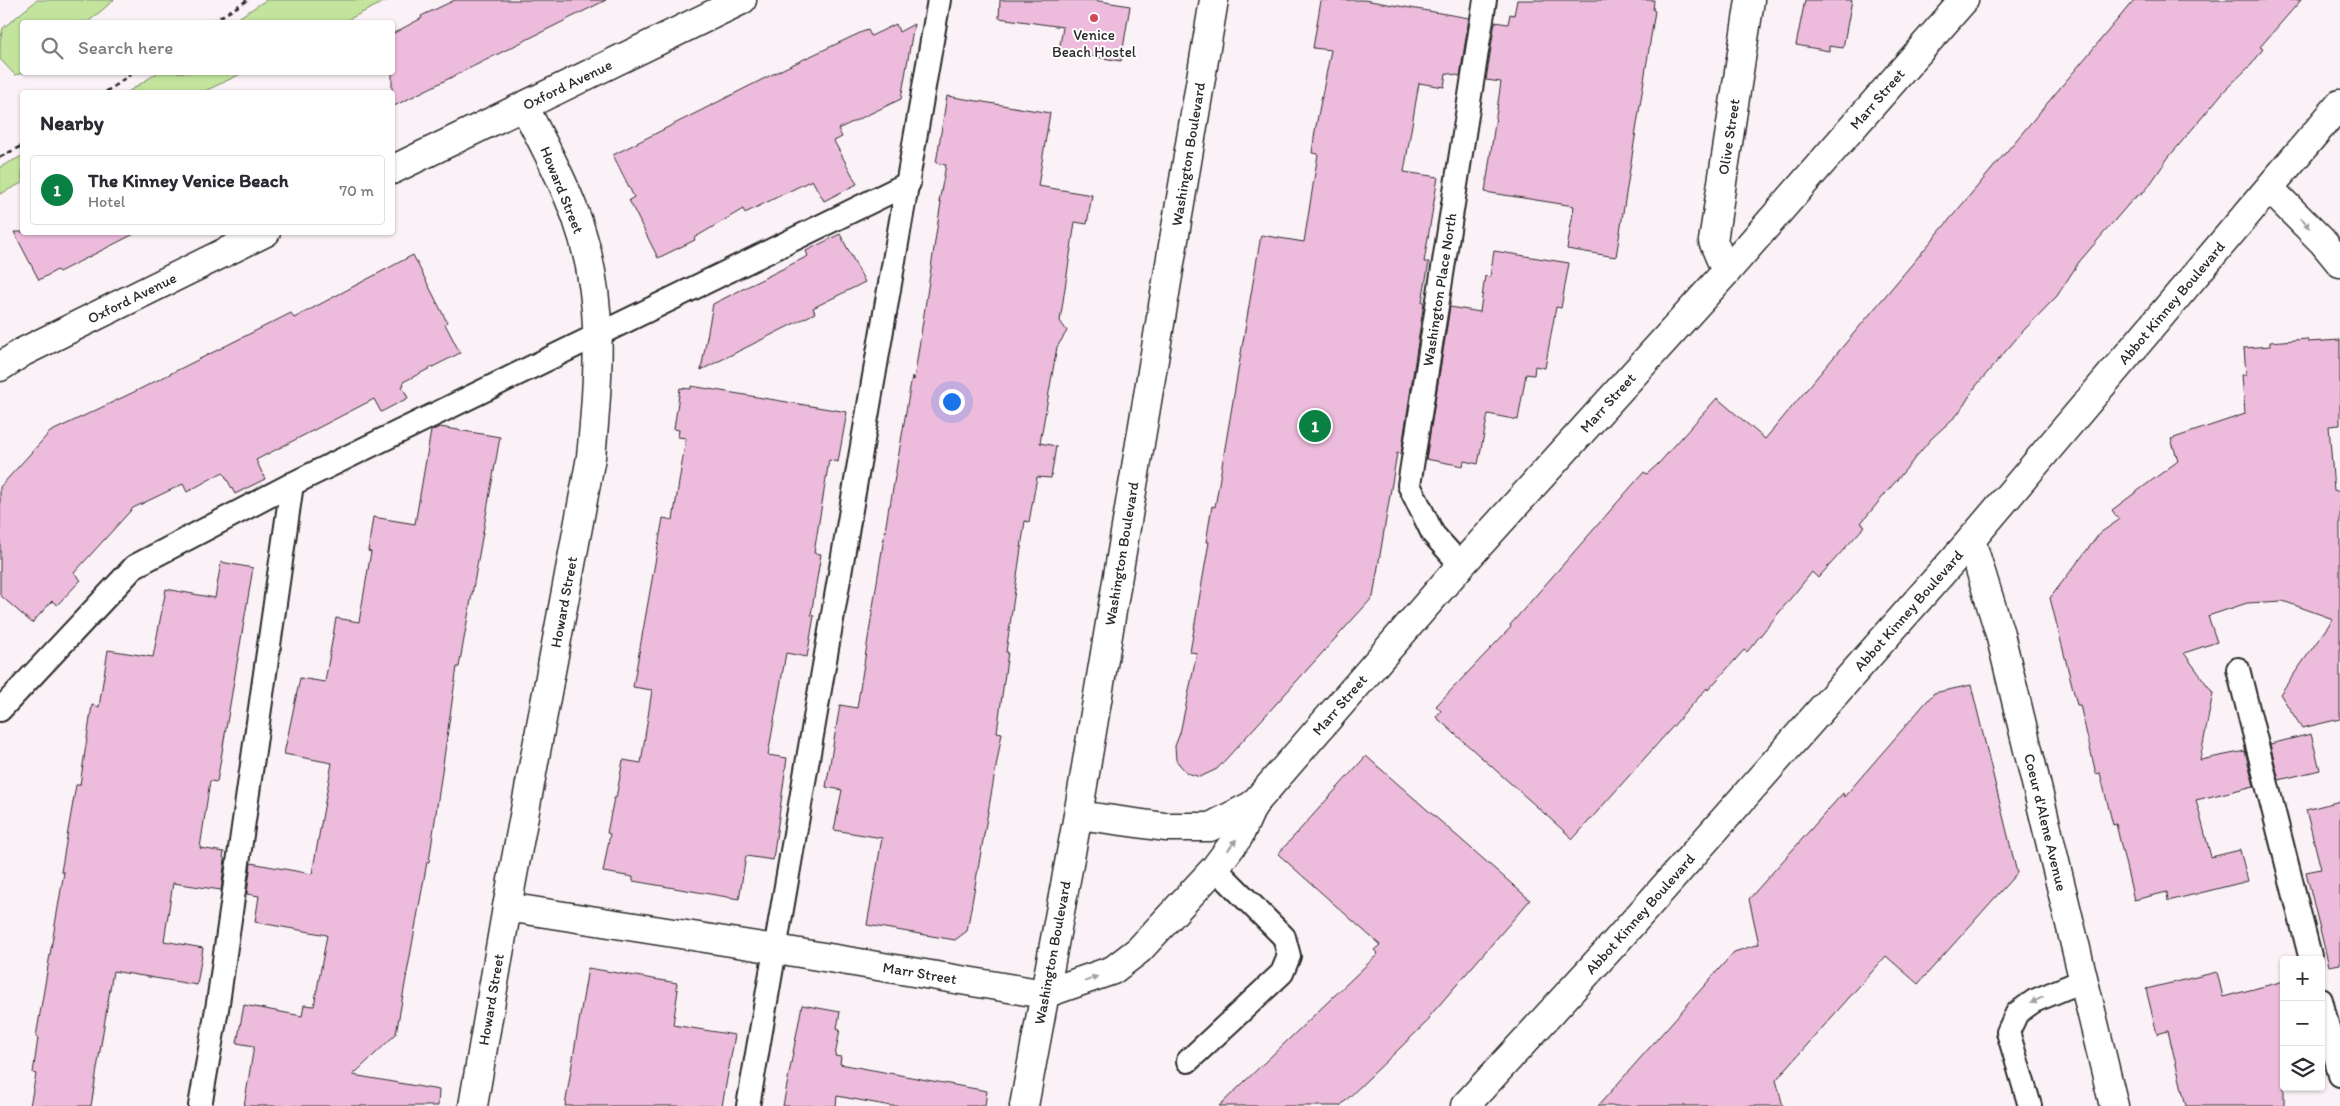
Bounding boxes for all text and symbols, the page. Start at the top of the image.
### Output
marker: Venice Beach Hostel [1088,12,1100,24]
search box [20,20,395,75]
place label: Venice Beach Hostel [1052,26,1137,61]
icon: search [38,34,66,62]
text: Search here [78,36,173,59]
street label: Oxford Avenue [520,56,615,114]
street label: Marr Street [1846,65,1909,133]
street label: Washington Boulevard [1167,80,1209,227]
street label: Olive Street [1714,97,1744,176]
text: Nearby [40,110,104,135]
street label: Howard Street [536,144,588,237]
text: The Kinney Venice Beach [88,169,288,192]
text: 1 [53,181,61,200]
text: 70 m [339,181,374,200]
text: Hotel [88,192,125,211]
street label: Washington Place North [1419,212,1461,368]
one-way arrow [2299,217,2311,229]
street label: Abbot Kinney Boulevard [2115,237,2229,368]
street label: Oxford Avenue [85,269,179,328]
street label: Marr Street [1576,369,1640,436]
your location [939,389,965,415]
pin: 1 [1299,407,1331,445]
street label: Washington Boulevard [1101,479,1143,627]
street label: Abbot Kinney Boulevard [1850,546,1967,675]
street label: Howard Street [547,555,581,649]
street label: Marr Street [1308,671,1371,739]
street label: Coeur d'Alene Avenue [2020,752,2071,893]
one-way arrow [1227,838,1237,852]
street label: Abbot Kinney Boulevard [1582,849,1699,978]
street label: Washington Boulevard [1030,879,1075,1026]
street label: Howard Street [475,952,508,1047]
map controls [2280,956,2325,1091]
button: + [2280,956,2325,1001]
street label: Marr Street [881,958,958,988]
one-way arrow [1084,975,1099,983]
one-way arrow [2030,996,2045,1004]
button: − [2280,1001,2325,1046]
button: layers [2280,1046,2325,1091]

